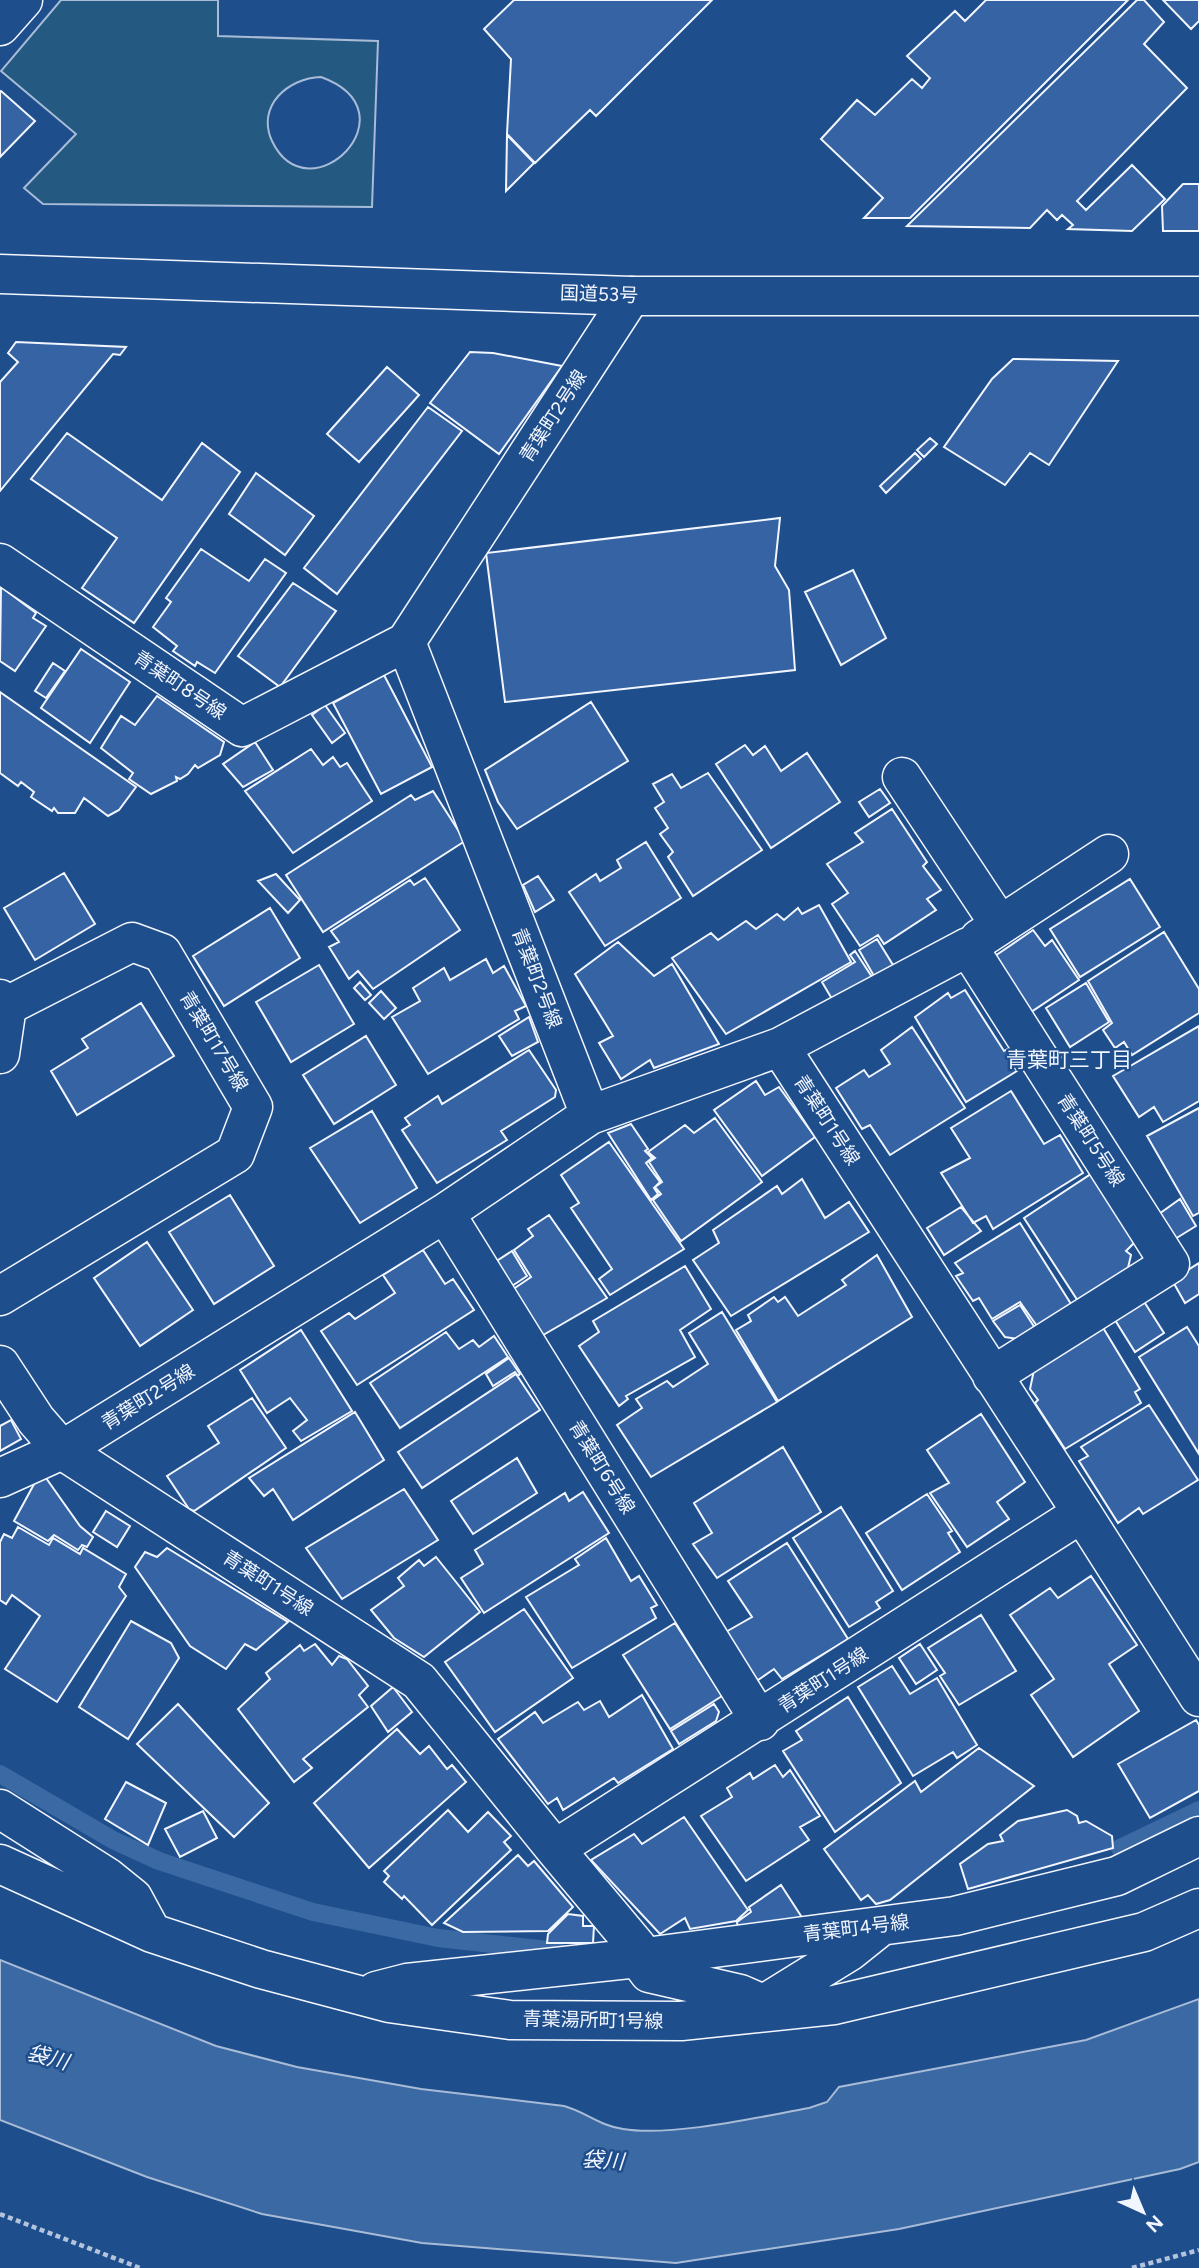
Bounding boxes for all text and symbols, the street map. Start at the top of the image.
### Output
street label: 国道53号 [559,281,639,307]
street label: 青葉町2号線 [515,365,591,467]
street label: 青葉町8号線 [129,646,231,724]
street label: 青葉町2号線 [507,925,567,1031]
street label: 青葉町17号線 [175,987,253,1095]
district label: 青葉町三丁目 [1006,1047,1132,1072]
street label: 青葉町1号線 [789,1071,865,1169]
street label: 青葉町5号線 [1053,1089,1129,1191]
street label: 青葉町2号線 [97,1359,199,1435]
street label: 青葉町6号線 [564,1416,640,1518]
street label: 青葉町1号線 [219,1545,317,1621]
street label: 青葉町1号線 [774,1642,872,1718]
street label: 青葉町4号線 [802,1910,910,1946]
street label: 青葉湯所町1号線 [522,2007,664,2033]
water label: 袋川 [24,2039,73,2075]
water label: 袋川 [581,2146,627,2174]
north arrow [1108,2177,1178,2247]
text: N [1141,2210,1168,2237]

